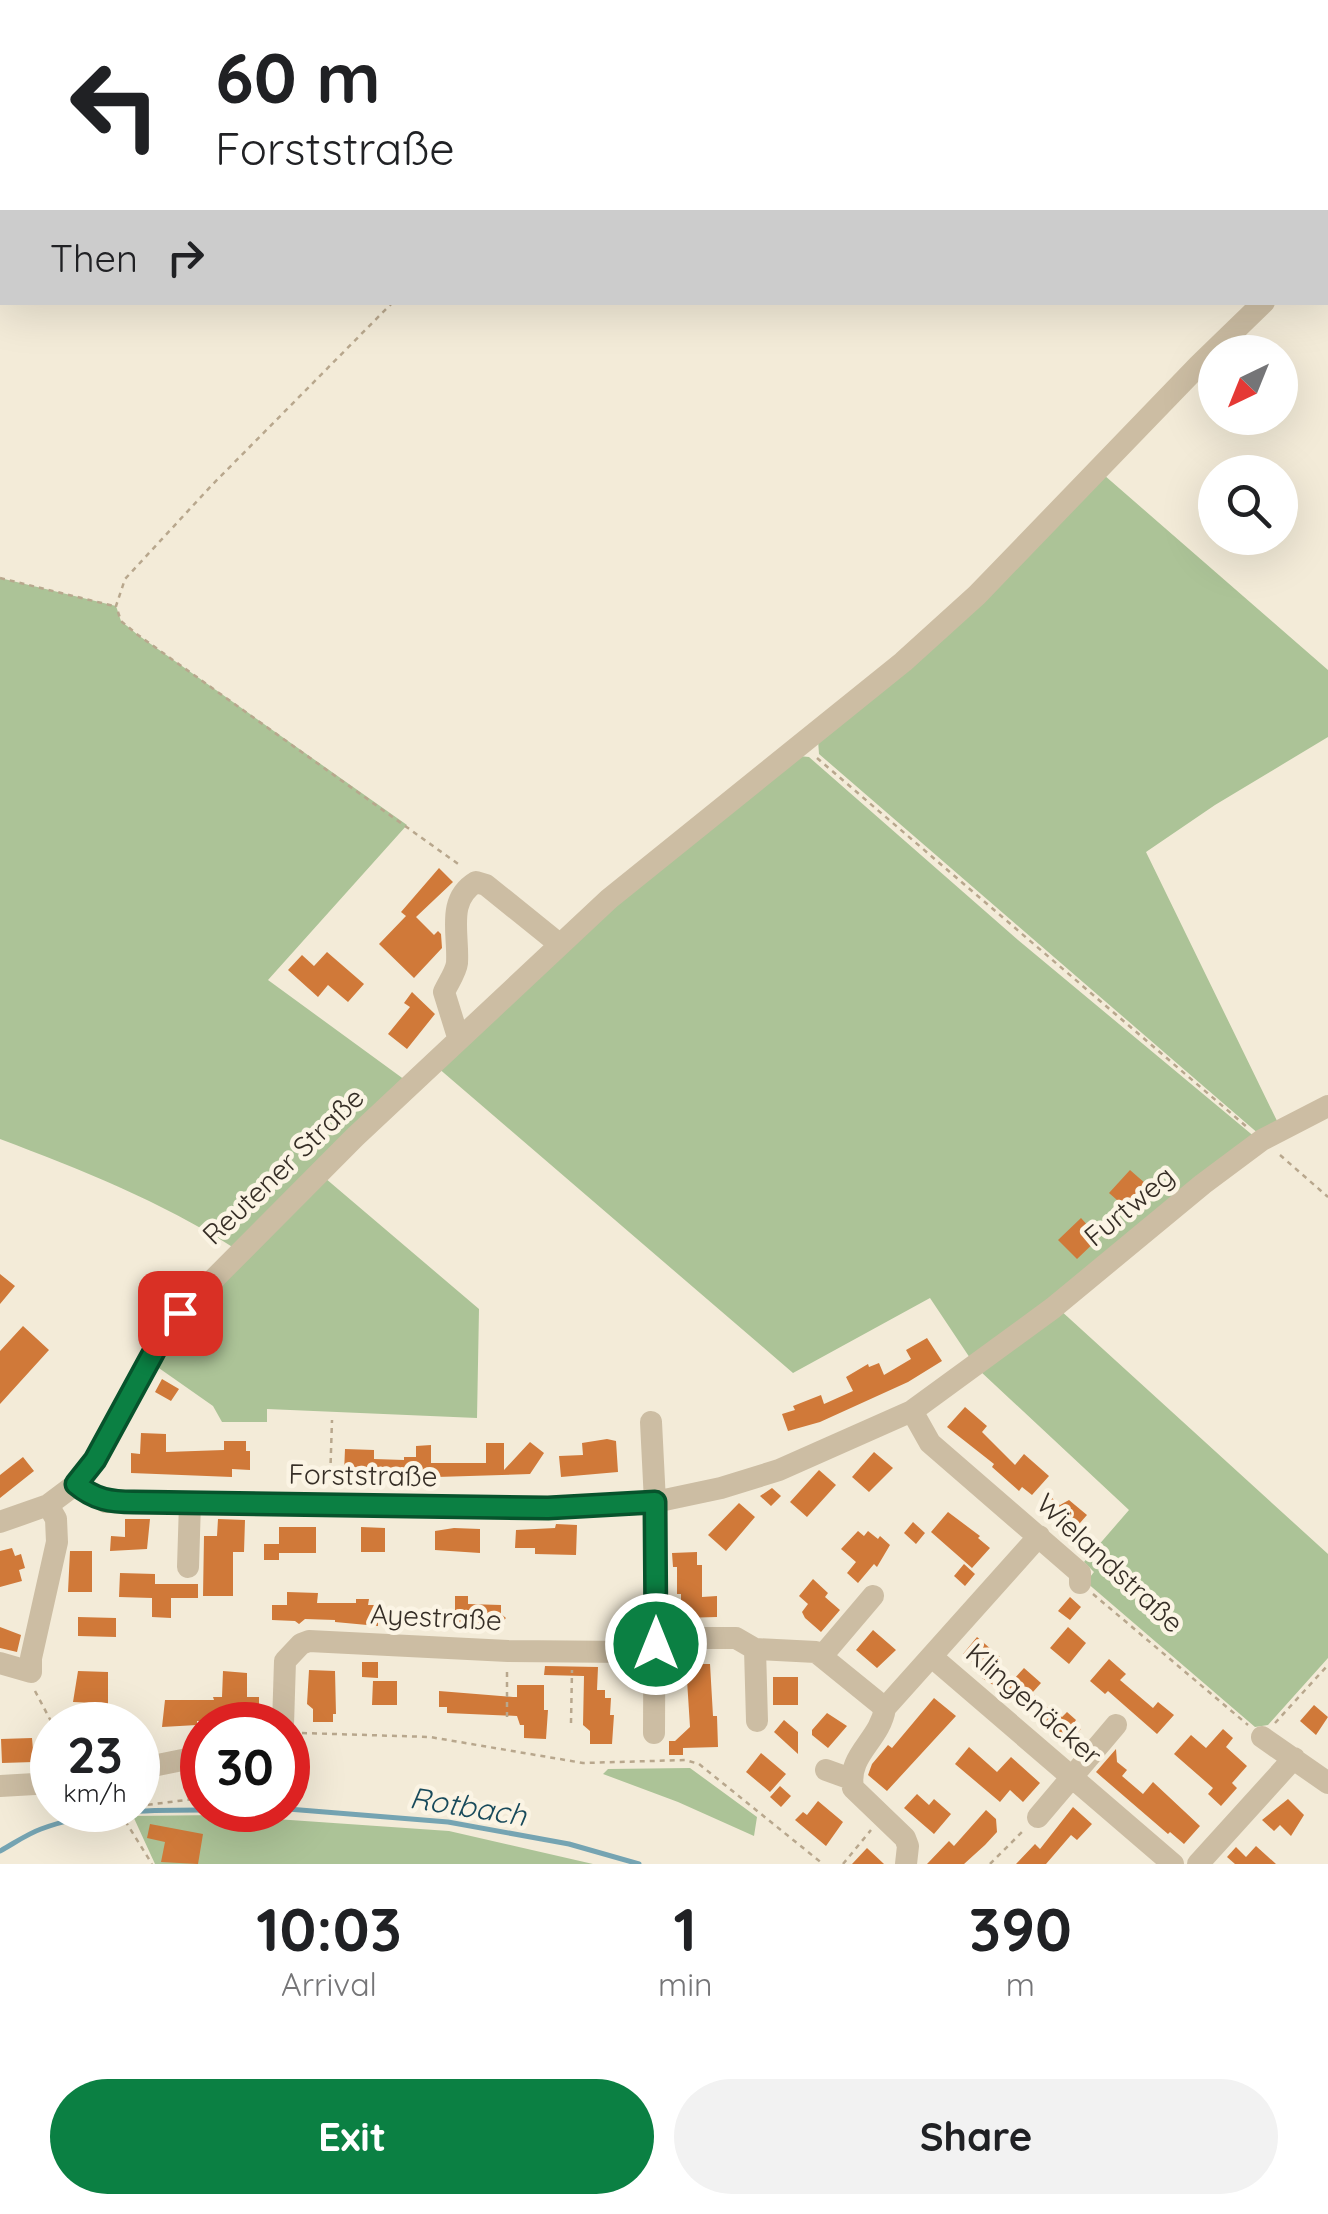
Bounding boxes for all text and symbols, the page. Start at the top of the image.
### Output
text: 60 m [215,33,381,121]
icon: left [50,40,180,170]
text: Forststraße [215,120,455,176]
icon: right [158,230,213,285]
text: Then [50,234,138,282]
north arrow [1198,335,1298,435]
map controls [1198,335,1298,555]
button: search [1198,455,1298,555]
street label: Reutener Straße [194,1080,371,1252]
street label: Furtweg [1076,1158,1181,1253]
pin [138,1271,223,1356]
icon: arrive [153,1286,208,1341]
street label: Forststraße [288,1456,438,1493]
street label: Wielandstraße [1030,1486,1191,1640]
position arrow [604,1592,708,1696]
street label: Ayestraße [369,1596,503,1637]
street label: Klingenäcker [959,1635,1110,1772]
speed limit sign: 30 [180,1702,310,1832]
text: 23 [67,1723,123,1786]
text: km/h [63,1777,127,1808]
water label: Rotbach [407,1778,530,1834]
text: 10:03 [256,1891,402,1966]
text: 1 [674,1891,697,1966]
text: 390 [969,1891,1072,1966]
text: Arrival [281,1964,377,2004]
text: min [658,1964,713,2004]
text: m [1006,1964,1035,2004]
button: Exit [50,2079,654,2194]
button: Share [674,2079,1278,2194]

